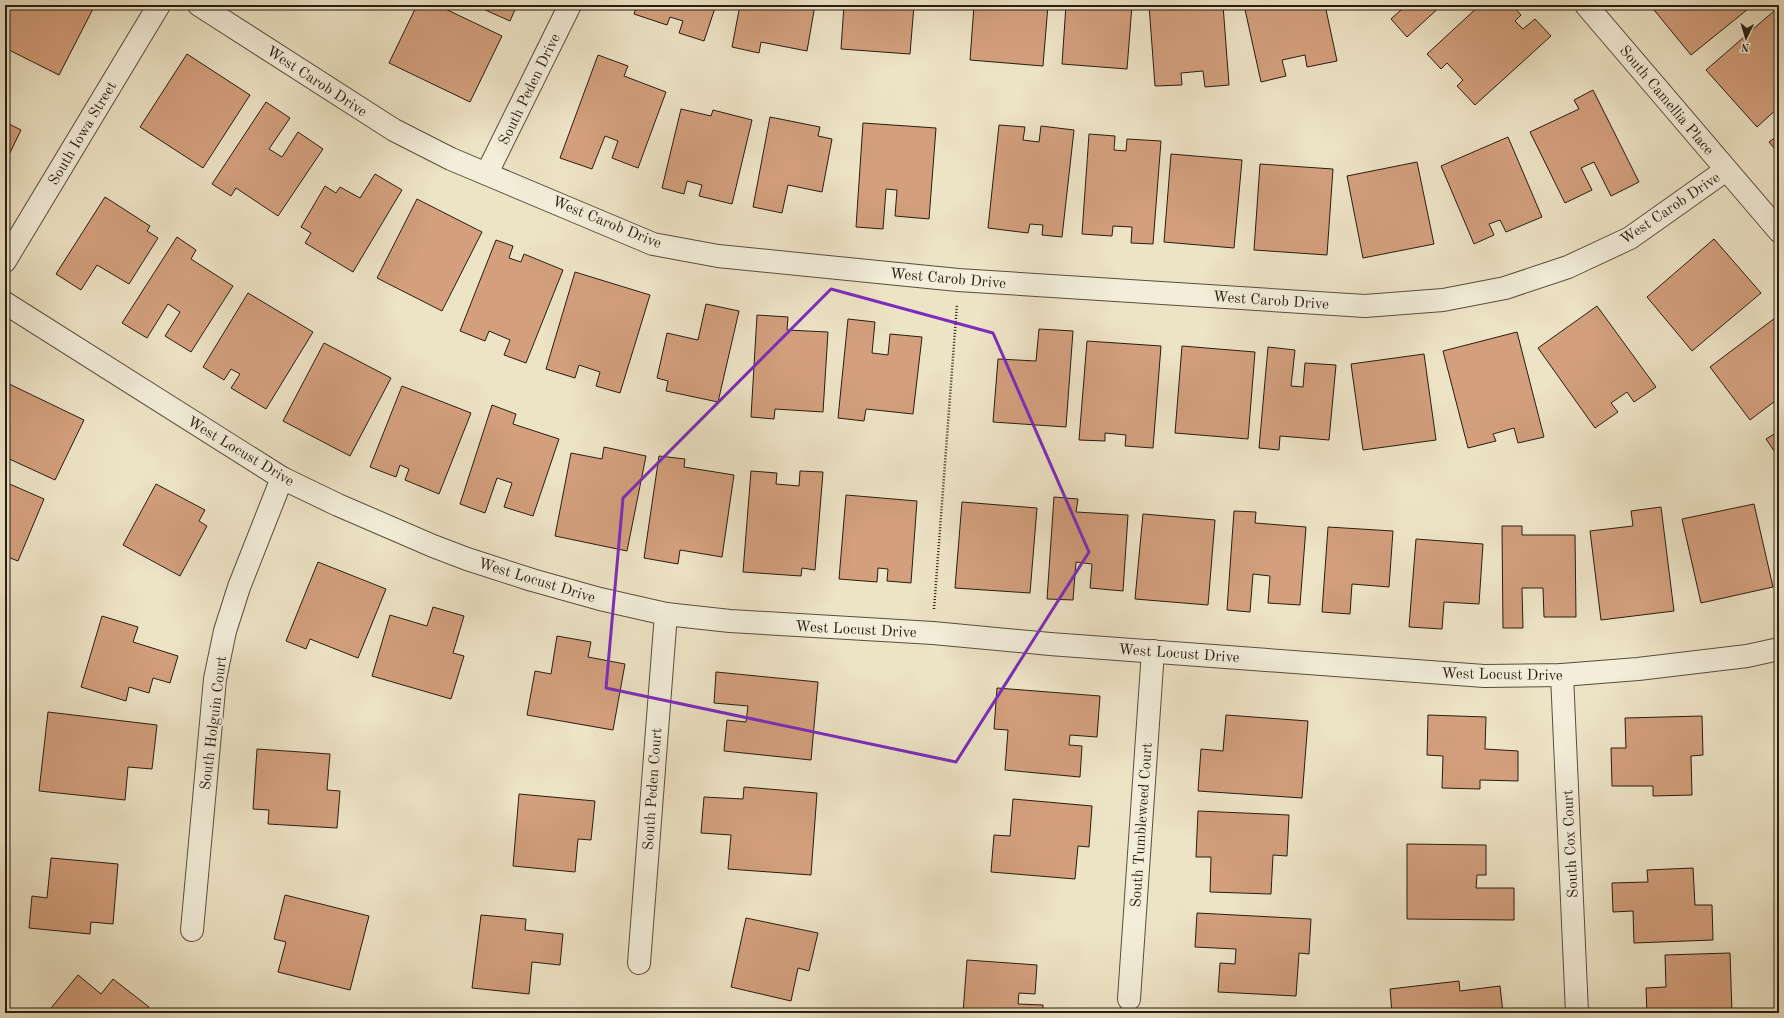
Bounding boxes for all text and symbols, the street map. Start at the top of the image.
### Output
north arrow [1726,18,1766,58]
street label: South Peden Drive [497,32,564,148]
text: N [1740,41,1750,52]
street label: South Camellia Place [1616,43,1716,159]
street label: West Carob Drive [263,44,369,120]
street label: South Iowa Street [46,79,120,188]
street label: West Carob Drive [1618,170,1723,248]
street label: West Carob Drive [550,195,663,252]
street label: West Carob Drive [889,267,1007,292]
street label: West Carob Drive [1212,290,1330,313]
street label: West Locust Drive [184,415,296,490]
street label: West Locust Drive [476,557,597,606]
street label: West Locust Drive [795,620,917,641]
street label: West Locust Drive [1118,643,1240,666]
street label: South Holguin Court [199,655,230,791]
street label: West Locust Drive [1441,667,1563,684]
street label: South Peden Court [642,727,665,851]
street label: South Tumbleweed Court [1129,742,1156,908]
street label: South Cox Court [1561,789,1582,898]

